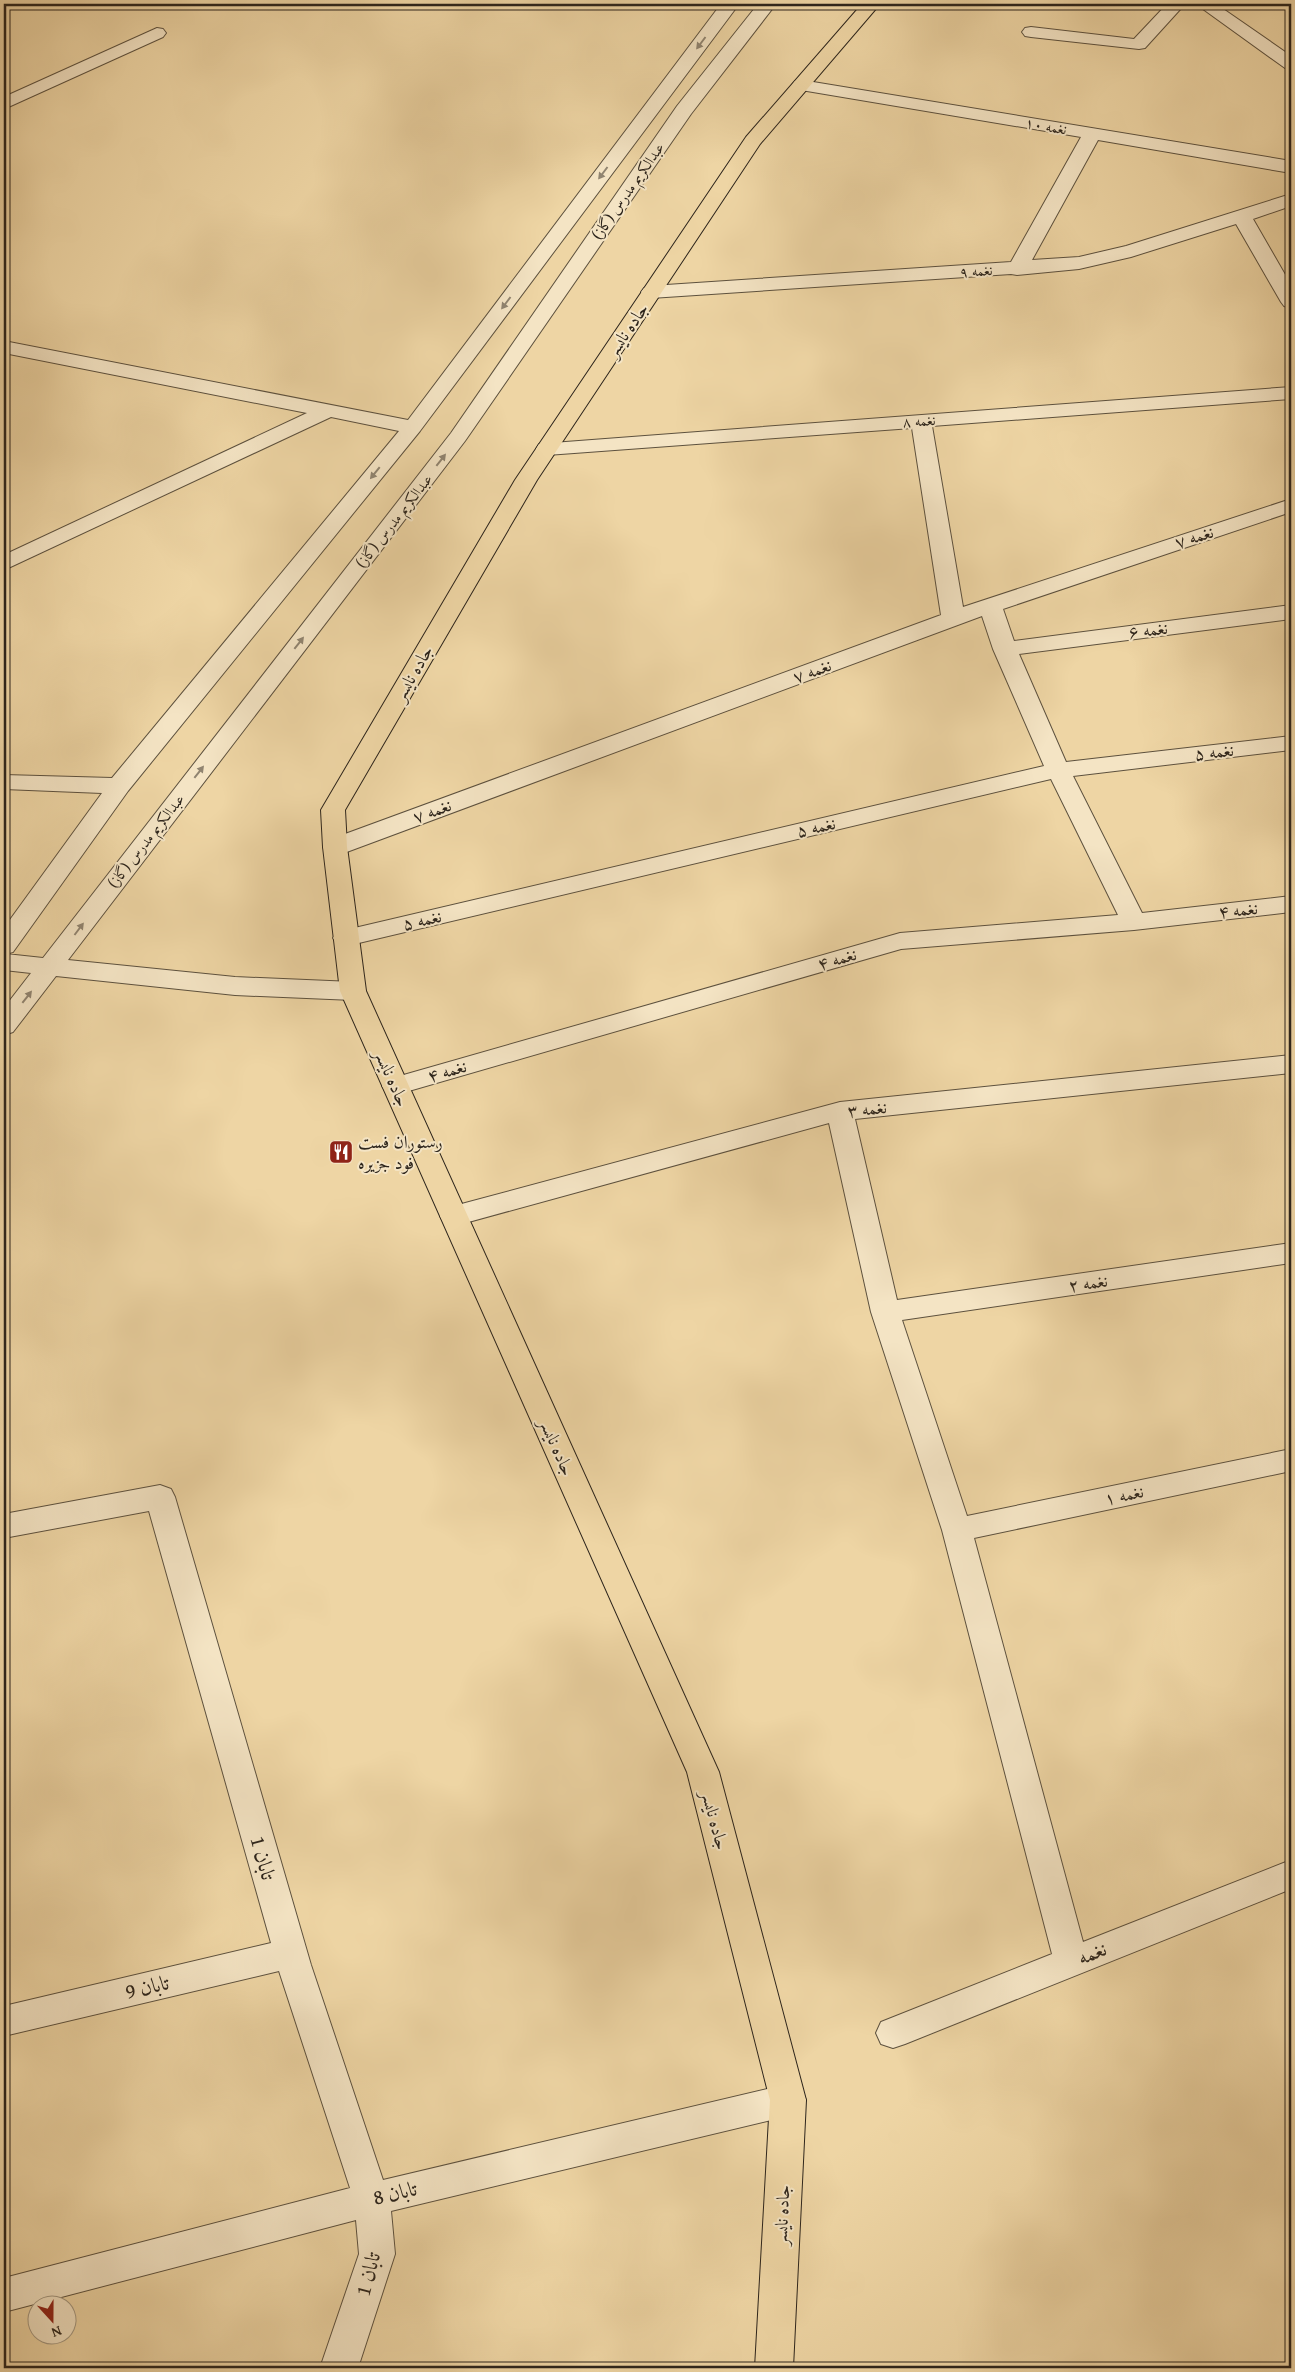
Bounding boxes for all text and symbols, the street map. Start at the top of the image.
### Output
one-way arrow [696,36,706,50]
street label: نغمه ۱۰ [1024,112,1069,140]
street label: عبدالکریم مدرس (گاز) [586,138,671,245]
one-way arrow [598,166,609,179]
street label: نغمه ۹ [959,259,993,282]
one-way arrow [501,296,511,310]
street label: جاده نایسر [597,297,655,364]
street label: نغمه ۸ [902,409,936,432]
one-way arrow [436,454,447,467]
one-way arrow [370,467,381,479]
street label: عبدالکریم مدرس (گاز) [350,469,439,574]
street label: نغمه ۷ [1171,518,1217,555]
street label: نغمه ۶ [1127,614,1169,645]
one-way arrow [294,637,304,650]
street label: جاده نایسر [385,640,439,707]
street label: نغمه ۷ [789,651,835,690]
street label: نغمه ۵ [1193,736,1235,767]
one-way arrow [194,766,205,779]
street label: عبدالکریم مدرس (گاز) [102,789,191,894]
street label: نغمه ۷ [409,791,455,830]
street label: نغمه ۵ [794,809,838,844]
street label: نغمه ۴ [1217,894,1259,925]
street label: نغمه ۵ [400,902,444,937]
one-way arrow [74,922,84,936]
street label: نغمه ۴ [814,940,860,977]
one-way arrow [21,991,32,1004]
street label: جاده نایسر [367,1043,417,1111]
street label: نغمه ۴ [424,1052,470,1089]
street label: نغمه ۳ [846,1093,888,1124]
place label: رستوران فست فود جزیره [358,1128,443,1176]
restaurant icon: رستوران فست فود جزیره [328,1139,354,1165]
street label: نغمه ۲ [1066,1266,1109,1299]
street label: جاده نایسر [532,1412,582,1480]
street label: نغمه ۱ [1102,1477,1146,1512]
street label: جاده نایسر [694,1785,736,1853]
street label: تابان 1 [242,1832,285,1884]
street label: نغمه [1072,1933,1111,1972]
street label: تابان 9 [122,1966,173,2007]
street label: تابان 8 [370,2172,421,2213]
street label: جاده نایسر [766,2184,797,2248]
street label: تابان 1 [347,2247,388,2299]
north arrow [28,2294,78,2344]
text: N [48,2321,65,2343]

